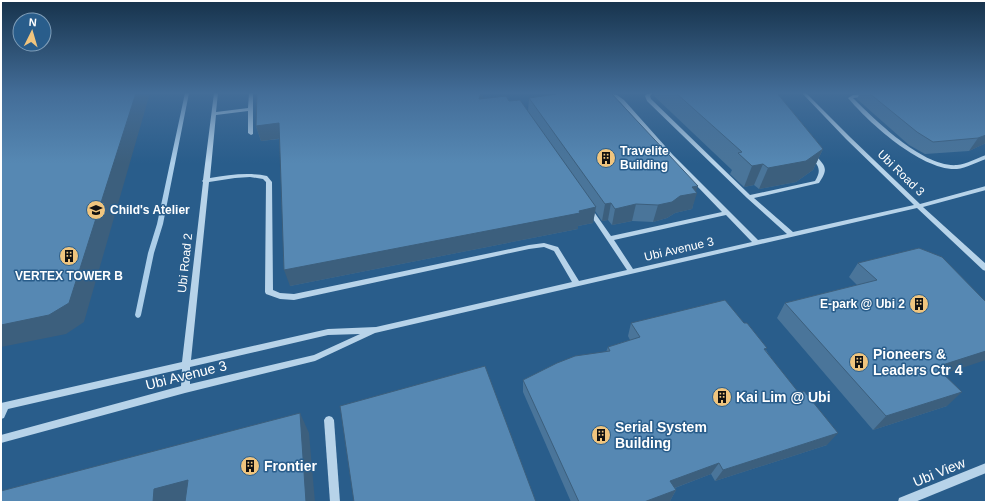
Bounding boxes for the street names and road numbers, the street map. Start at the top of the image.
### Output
street label: Ubi Road 3 [875,147,928,199]
street label: Ubi Road 2 [175,232,195,294]
street label: Ubi Avenue 3 [643,234,716,264]
street label: Ubi Avenue 3 [144,357,228,393]
street label: Ubi View [911,454,968,490]

